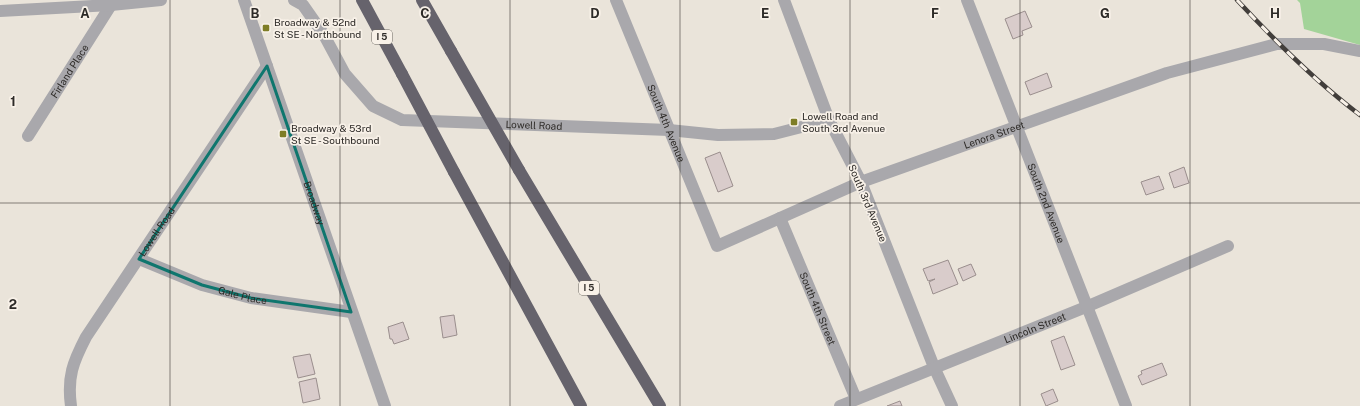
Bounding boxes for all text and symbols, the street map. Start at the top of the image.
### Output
text: A [80,6,90,21]
text: B [251,6,260,21]
text: C [420,6,430,21]
text: D [590,6,600,21]
text: E [761,6,769,21]
text: F [931,6,939,21]
text: G [1100,6,1110,21]
text: H [1270,6,1280,21]
place label: Broadway & 52nd St SE - Northbound [274,16,361,40]
marker: Broadway & 52nd St SE - Northbound [261,23,271,33]
road number: I 5 [372,30,392,44]
street label: Firland Place [48,42,91,100]
street label: South 4th Avenue [645,82,688,164]
text: 1 [10,94,16,109]
place label: Lowell Road and South 3rd Avenue [802,110,885,134]
marker: Lowell Road and South 3rd Avenue [789,117,799,127]
street label: Lowell Road [505,118,563,132]
street label: Lenora Street [962,118,1026,151]
place label: Broadway & 53rd St SE - Southbound [291,122,380,146]
marker: Broadway & 53rd St SE - Southbound [278,129,288,139]
street label: South 2nd Avenue [1025,161,1068,245]
street label: South 3rd Avenue [846,162,890,244]
street label: Broadway [301,179,328,227]
street label: Lowell Road [136,205,177,258]
street label: South 4th Street [797,270,839,347]
road number: I 5 [579,281,599,295]
street label: Gale Place [217,284,268,306]
text: 2 [9,297,17,312]
street label: Lincoln Street [1002,310,1068,345]

